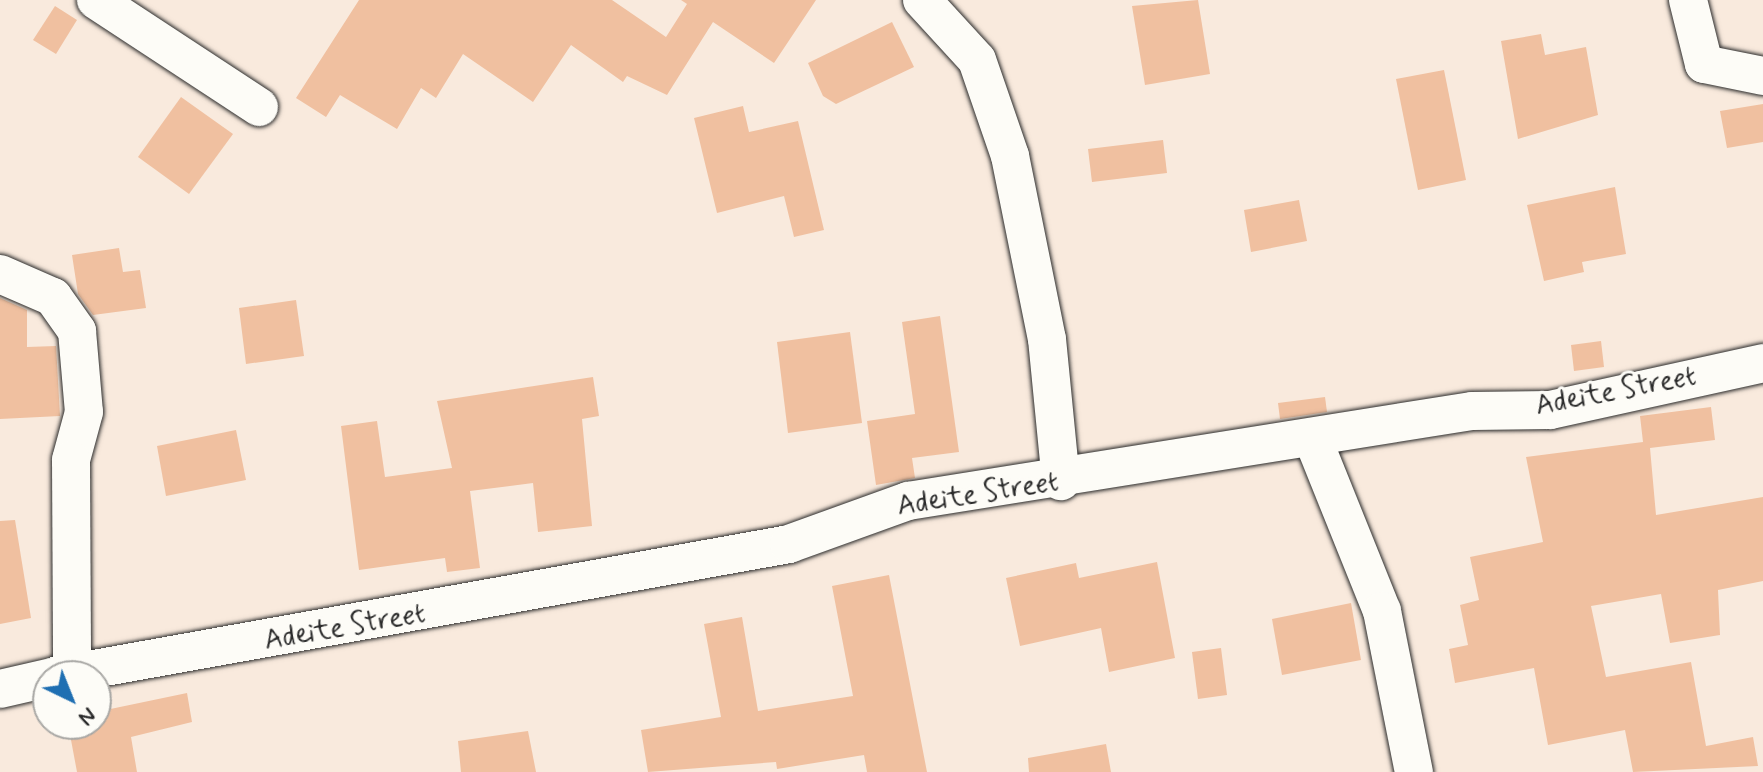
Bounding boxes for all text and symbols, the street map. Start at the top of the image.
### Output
street label: Adeite Street [1530,359,1702,425]
street label: Adeite Street [892,465,1064,525]
street label: Adeite Street [259,597,431,659]
north arrow [32,660,112,740]
text: N [72,701,102,731]

